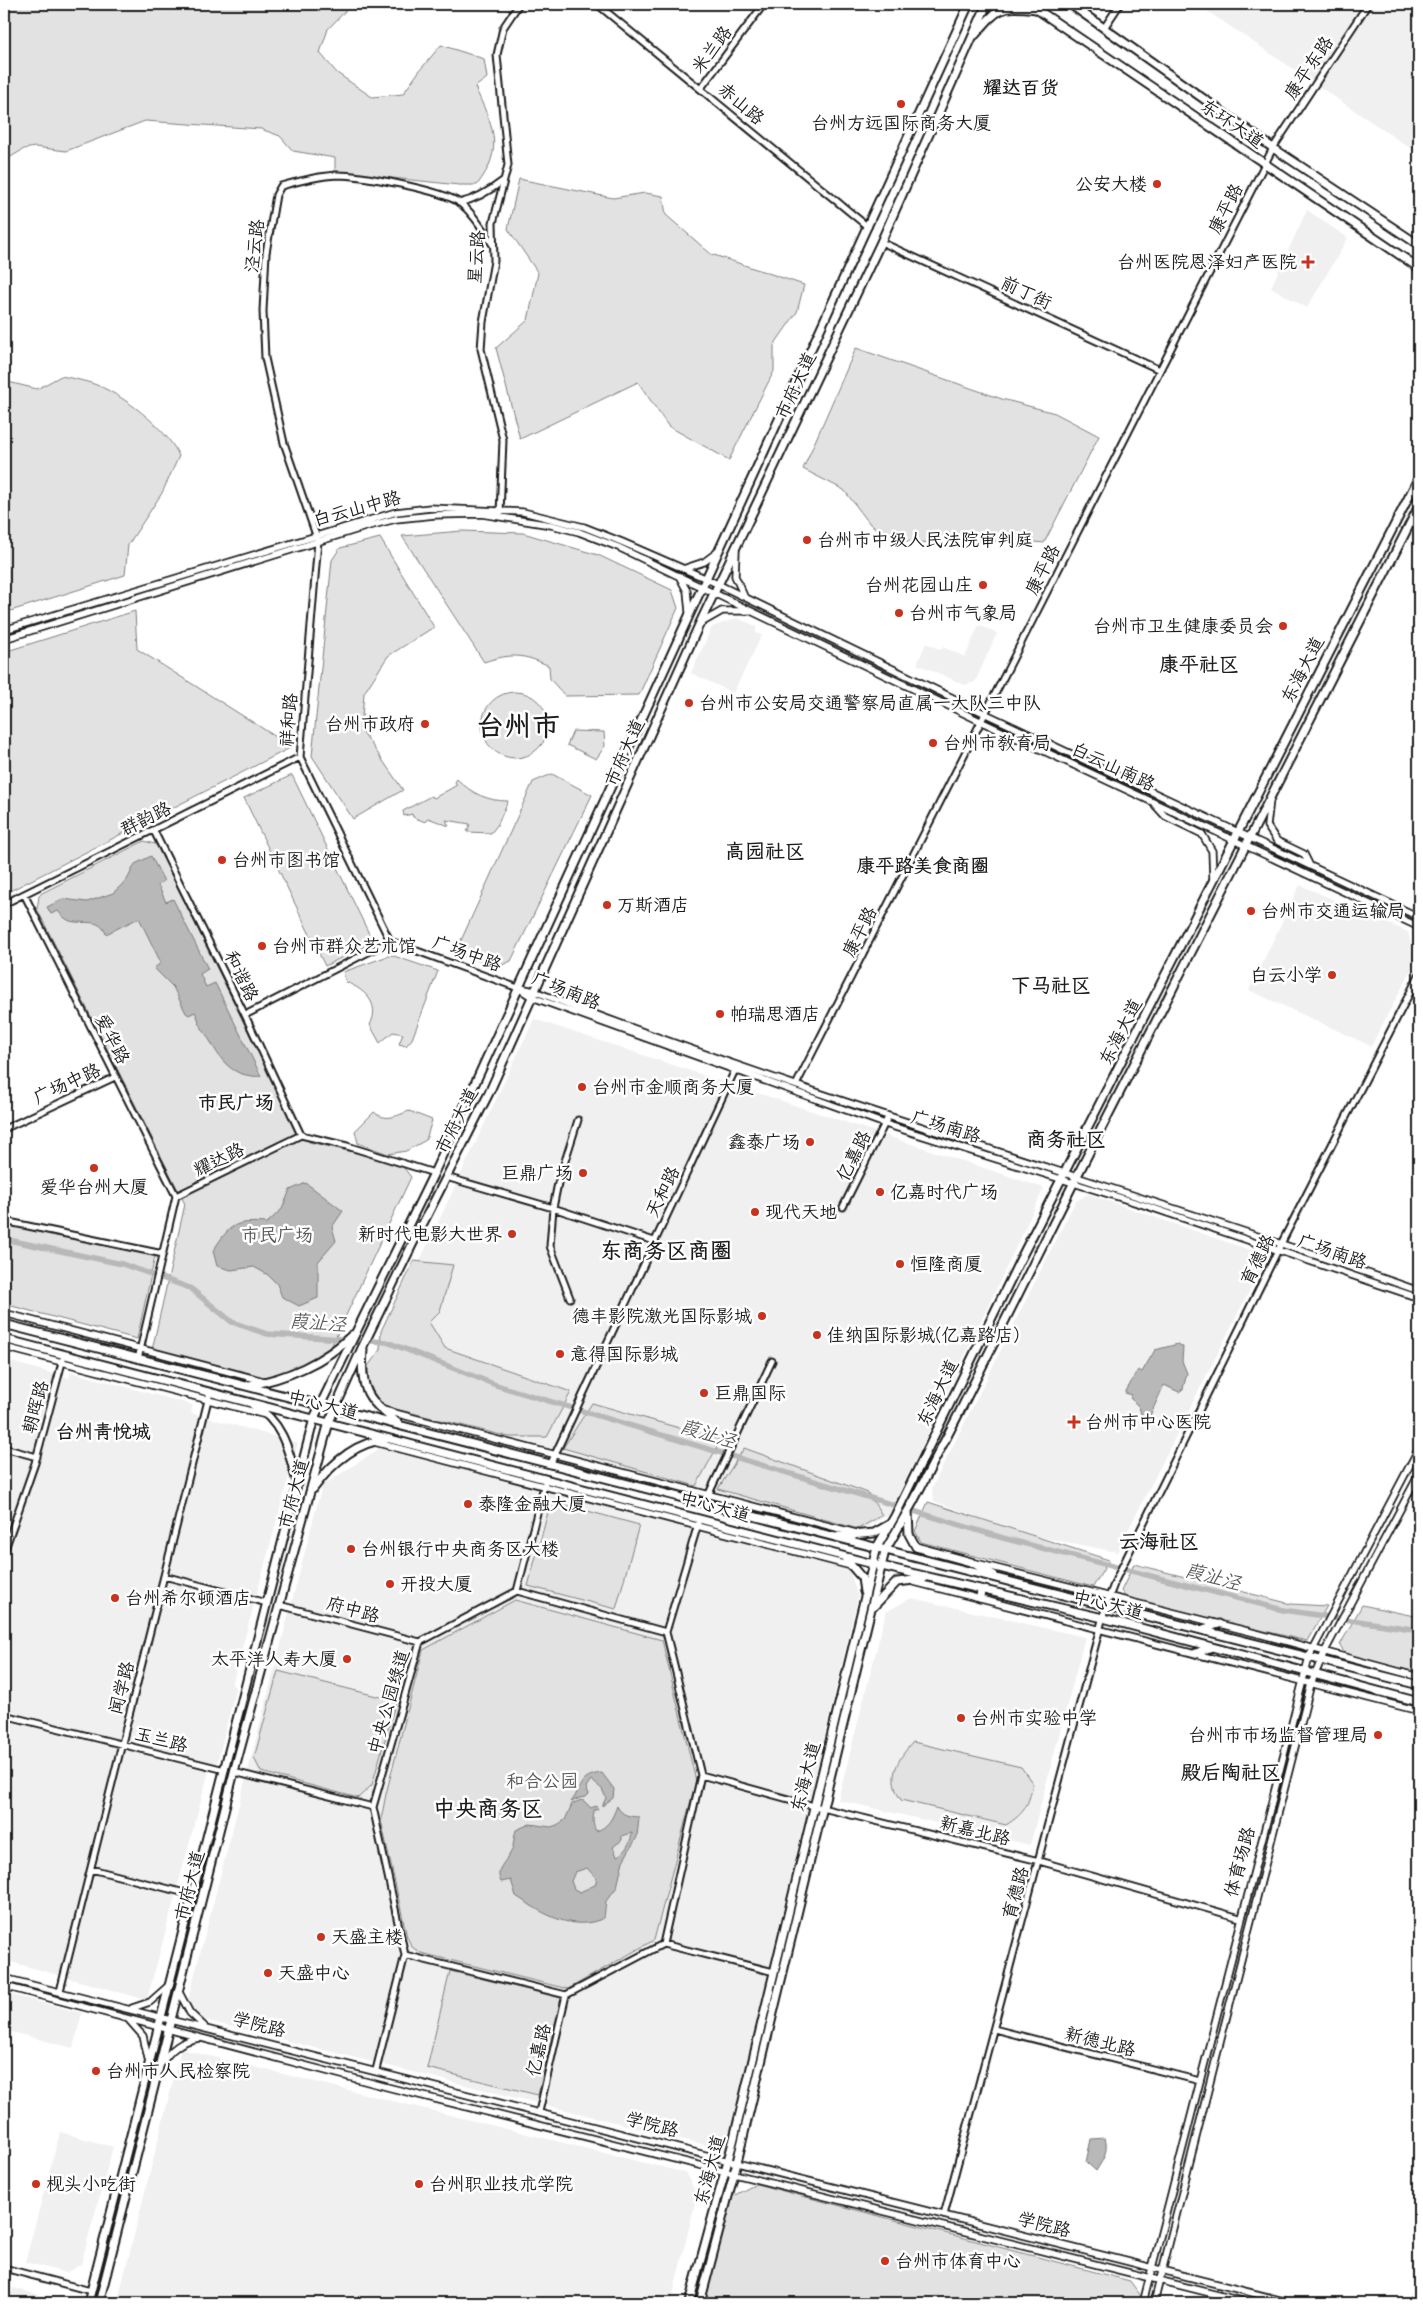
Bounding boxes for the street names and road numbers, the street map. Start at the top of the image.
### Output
street label: 米兰路 [687,22,737,78]
street label: 康平东路 [1280,32,1338,104]
street label: 赤山路 [714,79,768,129]
street label: 东环大道 [1196,95,1268,153]
street label: 康平路 [1204,180,1248,238]
street label: 泾云路 [241,218,269,274]
street label: 星云路 [465,229,489,285]
street label: 前丁街 [997,272,1055,314]
street label: 市府大道 [771,349,821,423]
street label: 白云山中路 [311,487,403,531]
street label: 康平路 [1021,541,1065,599]
street label: 东海大道 [1277,633,1329,707]
street label: 祥和路 [276,692,302,748]
street label: 市府大道 [601,716,649,790]
street label: 白云山南路 [1068,738,1158,796]
street label: 群韵路 [117,798,175,840]
street label: 康平路 [838,903,882,961]
street label: 广场中路 [430,932,504,976]
street label: 和谐路 [220,947,262,1005]
street label: 广场南路 [529,968,603,1014]
street label: 东海大道 [1095,995,1147,1069]
street label: 爱华路 [90,1010,134,1068]
street label: 广场中路 [30,1059,104,1109]
street label: 市府大道 [431,1084,483,1158]
street label: 广场南路 [909,1106,983,1148]
street label: 亿嘉路 [832,1127,876,1185]
street label: 耀达路 [190,1139,248,1181]
street label: 天和路 [642,1163,684,1221]
street label: 广场南路 [1295,1230,1369,1274]
street label: 育德路 [1237,1231,1279,1289]
street label: 东海大道 [913,1356,963,1430]
street label: 朝晖路 [19,1378,53,1436]
street label: 中心大道 [286,1386,360,1424]
street label: 市府大道 [275,1457,313,1531]
street label: 中心大道 [678,1488,752,1526]
street label: 中心大道 [1071,1586,1145,1624]
street label: 府中路 [324,1593,382,1627]
street label: 中央公园绿道 [364,1647,414,1757]
street label: 闻学路 [105,1659,139,1717]
street label: 玉兰路 [132,1723,190,1757]
street label: 东海大道 [787,1740,825,1814]
street label: 新嘉北路 [938,1812,1012,1850]
street label: 体育场路 [1221,1825,1259,1899]
street label: 市府大道 [171,1849,209,1923]
street label: 育德路 [999,1864,1033,1922]
street label: 学院路 [230,2008,288,2042]
street label: 亿嘉路 [523,2021,555,2079]
street label: 新德北路 [1063,2023,1137,2061]
street label: 学院路 [623,2108,681,2142]
street label: 东海大道 [691,2133,729,2207]
street label: 学院路 [1015,2208,1073,2242]

